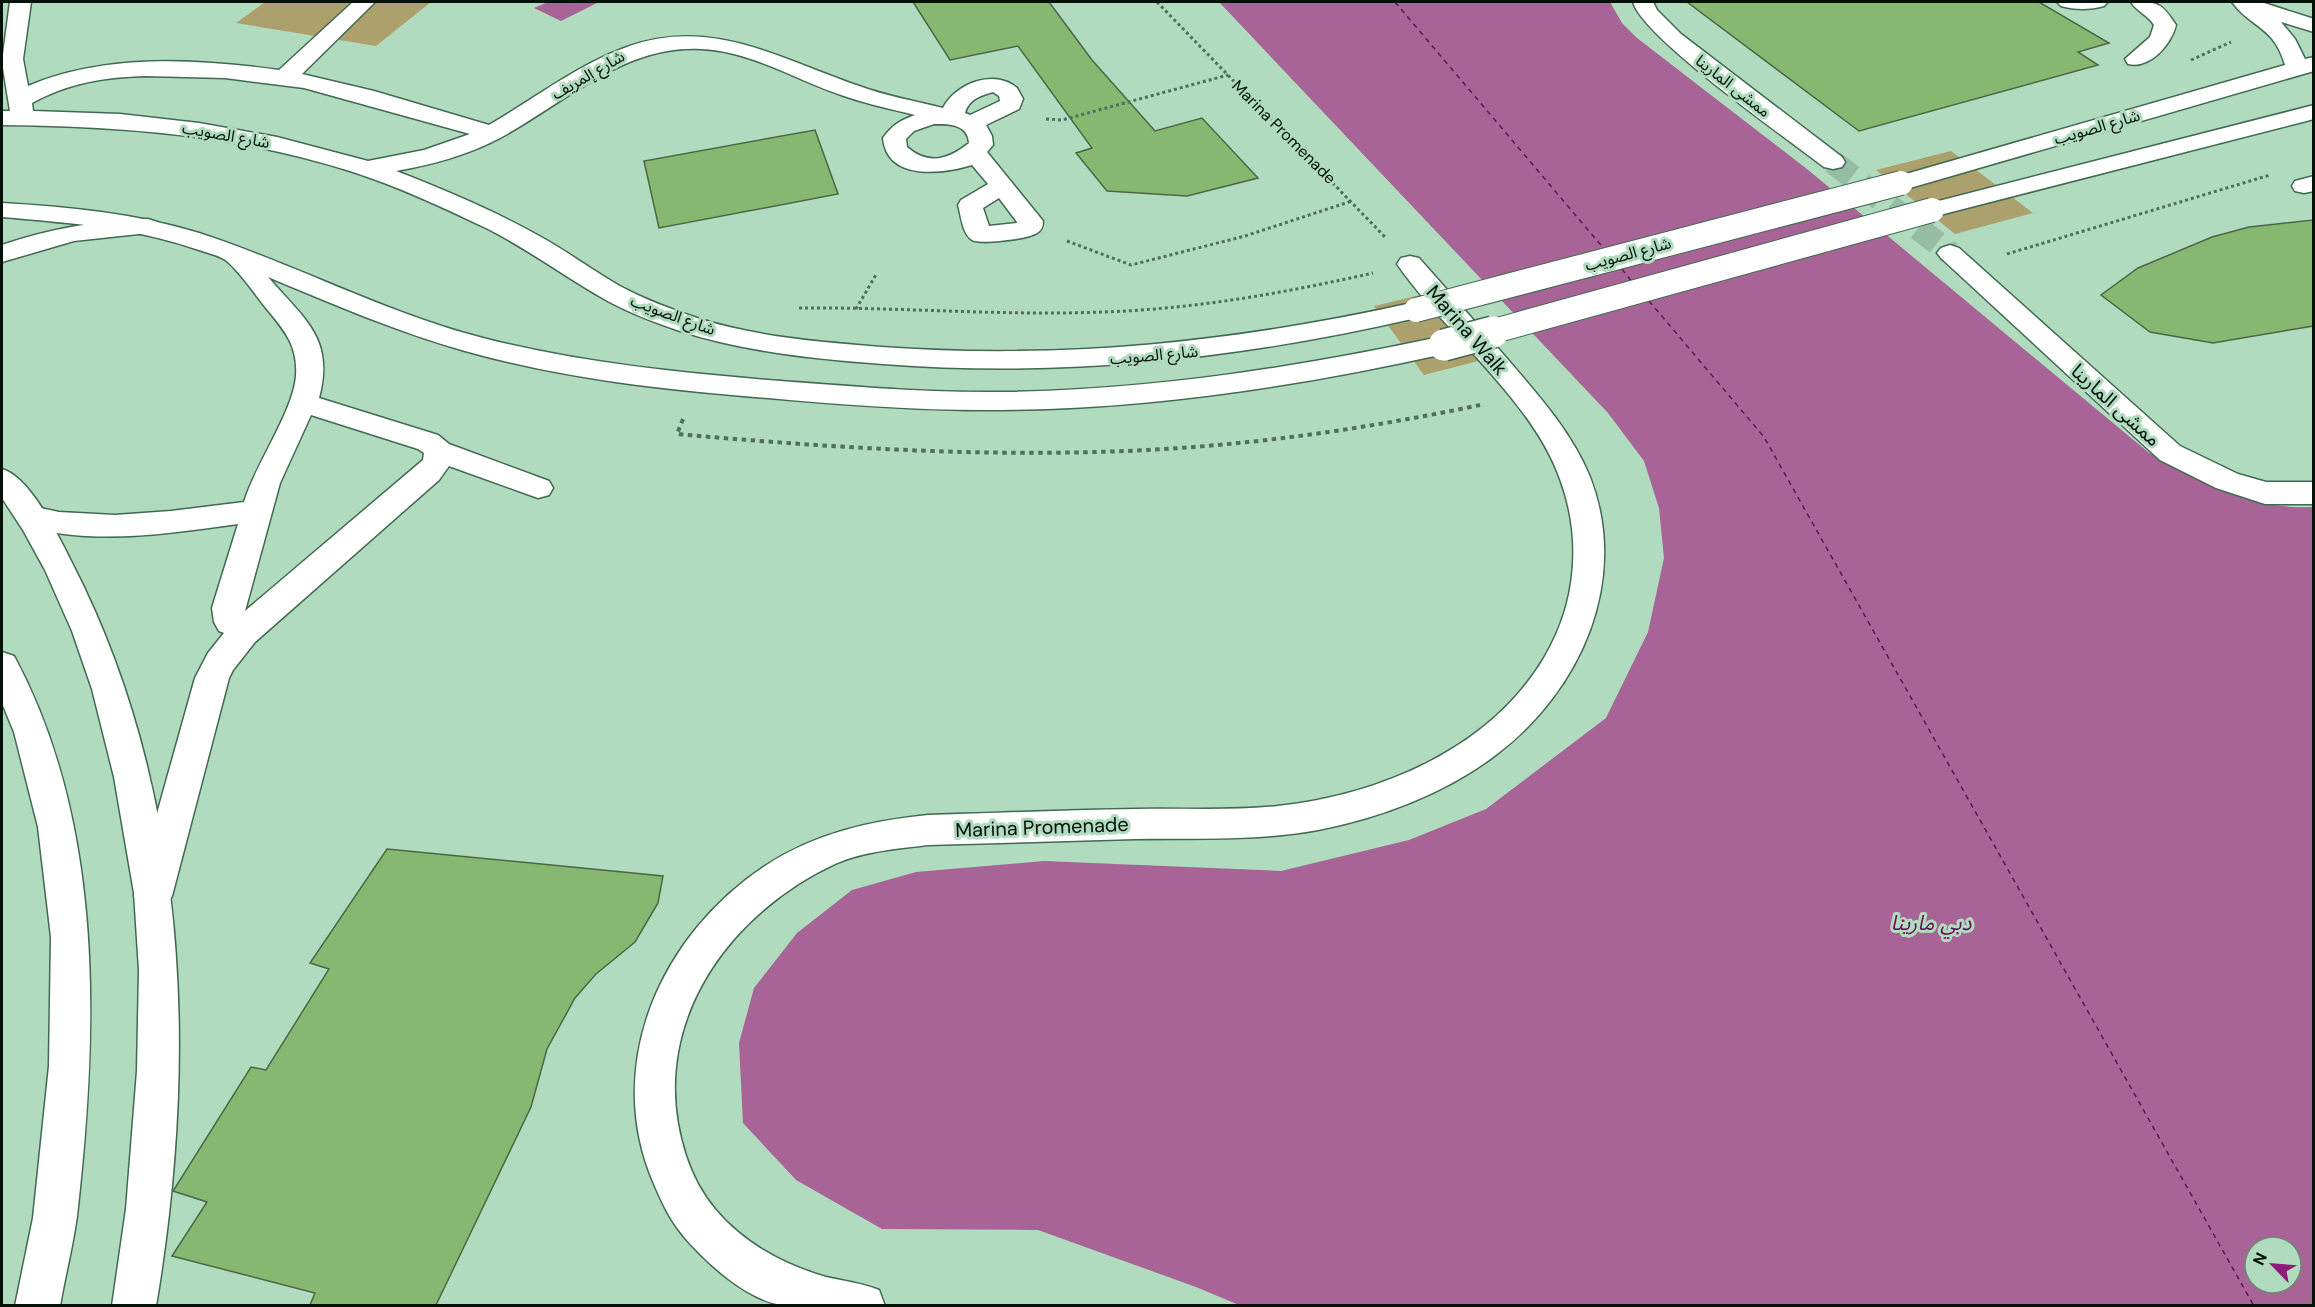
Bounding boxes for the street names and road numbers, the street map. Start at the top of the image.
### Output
street label: شارع إلمريف [548,46,629,106]
street label: ممشى المارينا [1691,50,1775,122]
street label: Marina Promenade [1227,75,1341,189]
street label: شارع الصويب [2052,105,2143,151]
street label: شارع الصويب [180,117,271,155]
street label: شارع الصويب [1583,232,1674,278]
street label: Marina Walk [1421,279,1513,381]
street label: شارع الصويب [627,290,718,342]
street label: شارع الصويب [1109,341,1199,371]
street label: ممشى المارينا [2066,358,2166,452]
street label: Marina Promenade [955,811,1129,843]

